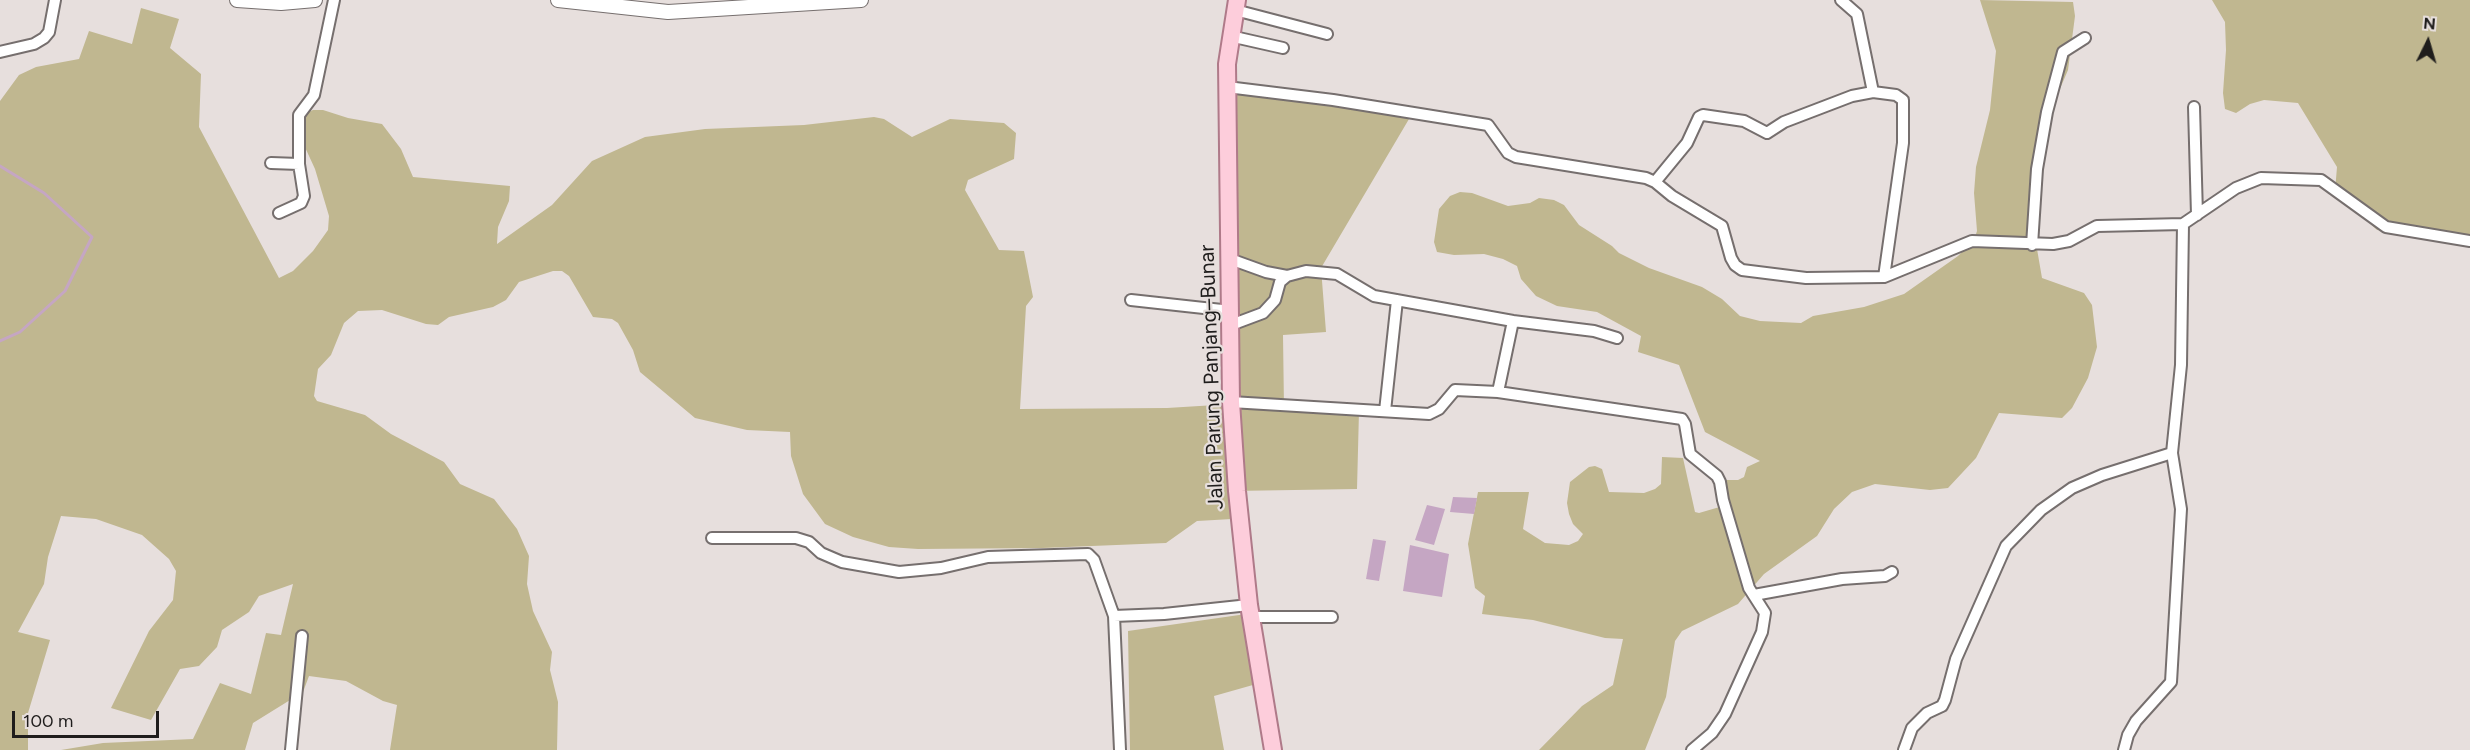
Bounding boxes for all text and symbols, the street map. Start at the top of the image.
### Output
north arrow [2398,12,2458,72]
text: N [2423,14,2437,34]
street label: Jalan Parung Panjang–Bunar [1195,244,1229,510]
scale bar [15,699,162,737]
text: 100 m [23,710,73,732]

